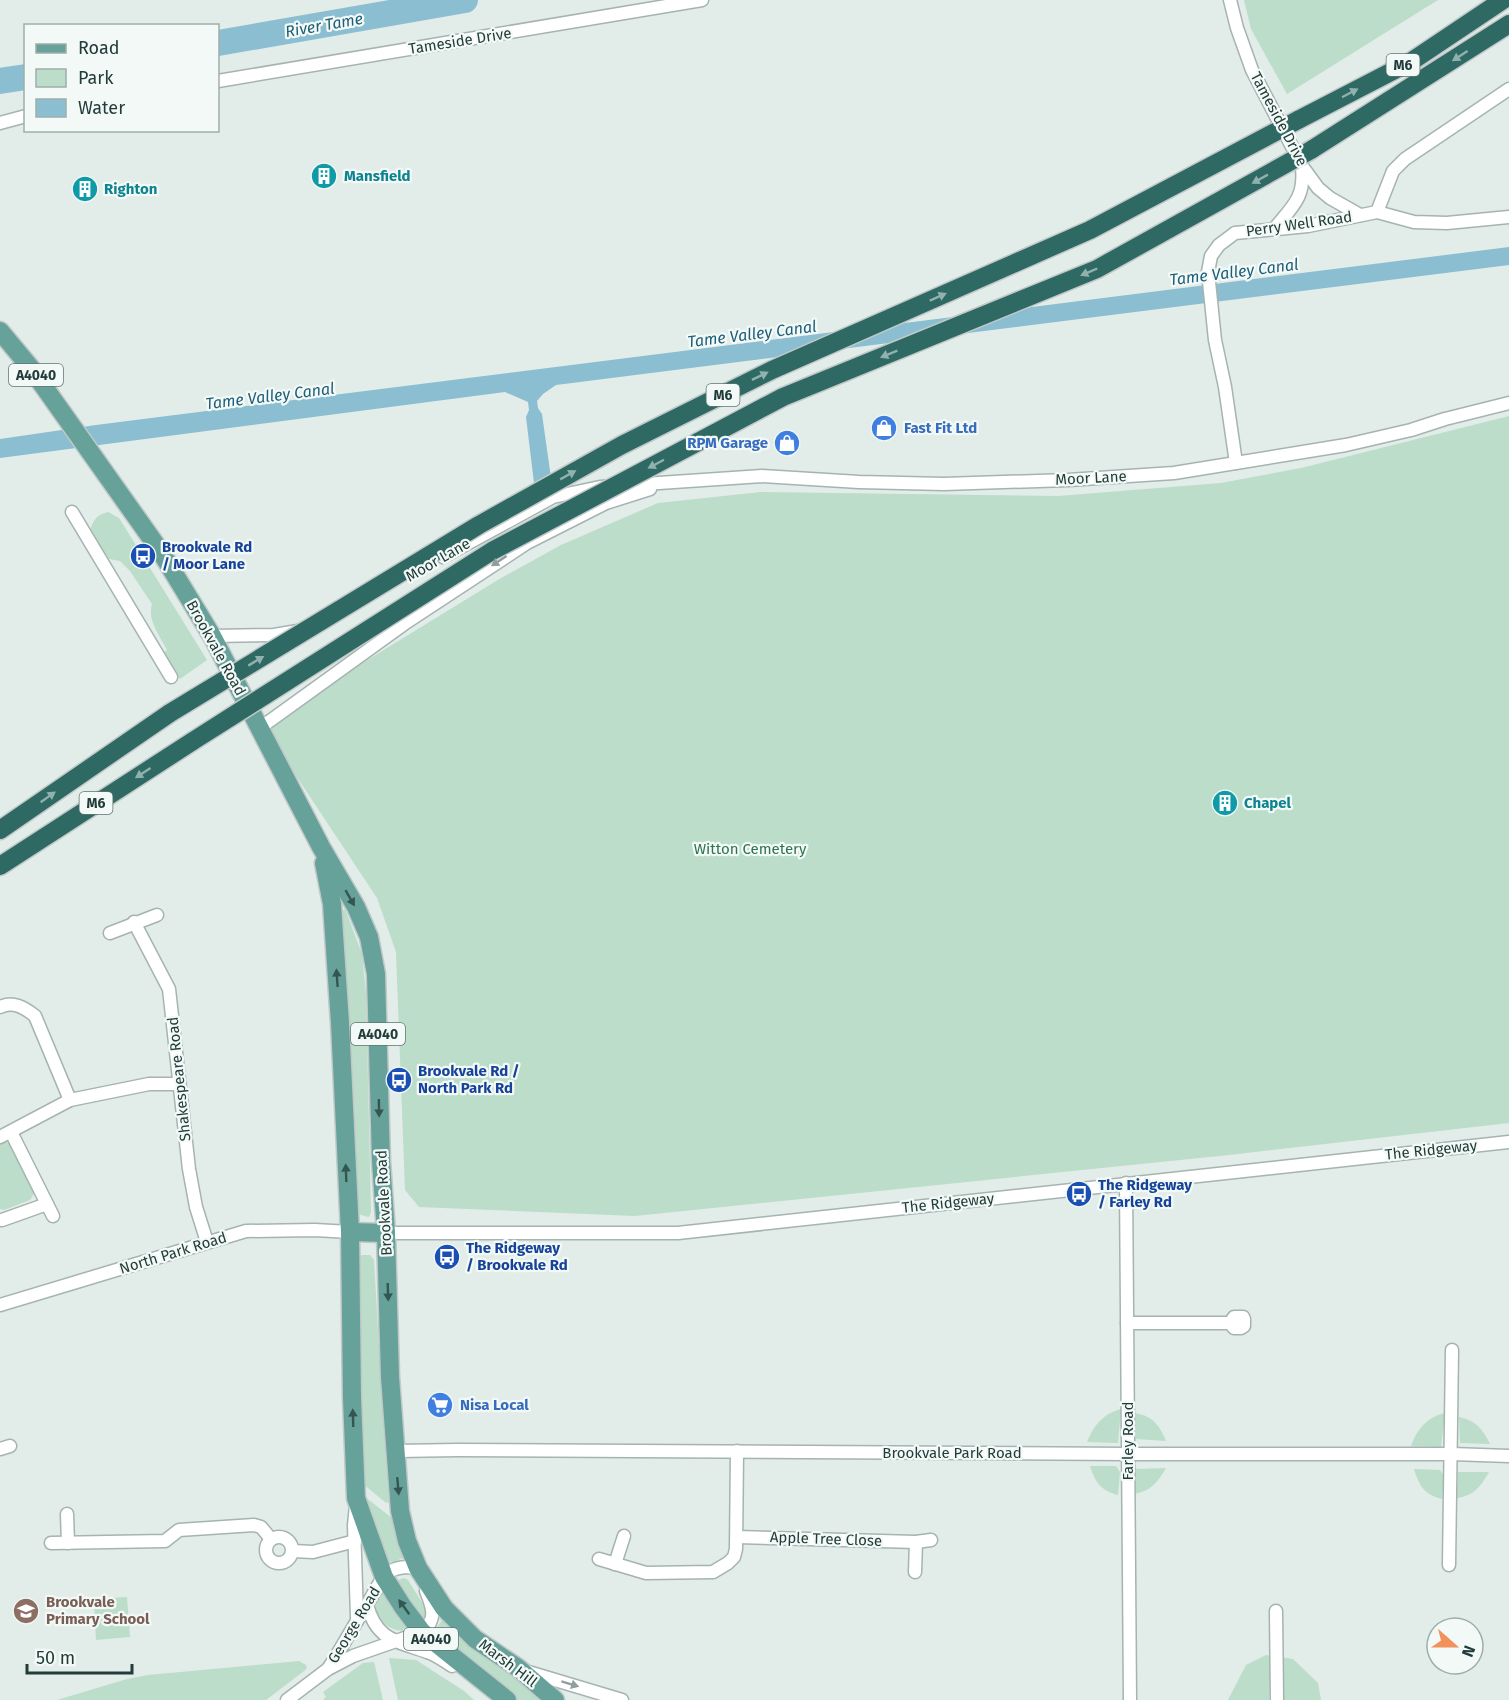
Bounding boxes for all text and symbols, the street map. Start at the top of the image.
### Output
water label: River Tame [284,9,364,41]
legend [24,24,219,132]
street label: Tameside Drive [407,24,513,58]
text: Road [78,37,120,59]
one-way arrow [1452,50,1468,61]
road number: M6 [1386,54,1420,76]
text: Park [78,67,114,89]
street label: Tameside Drive [1247,69,1311,169]
one-way arrow [1342,88,1359,98]
text: Water [78,97,125,119]
building icon: Mansfield [309,161,339,191]
place label: Mansfield [344,167,411,185]
building icon: Righton [70,174,100,204]
one-way arrow [1251,174,1268,184]
place label: Righton [104,180,157,198]
street label: Perry Well Road [1245,208,1353,240]
water label: Tame Valley Canal [1168,255,1300,289]
one-way arrow [1079,267,1097,277]
one-way arrow [929,292,947,301]
water label: Tame Valley Canal [686,317,818,351]
one-way arrow [880,350,898,359]
road number: A4040 [9,364,63,386]
one-way arrow [751,372,769,382]
water label: Tame Valley Canal [204,379,336,413]
road number: M6 [706,384,740,406]
shop icon: Fast Fit Ltd [869,413,899,443]
place label: Fast Fit Ltd [904,419,977,437]
shop icon: RPM Garage [772,428,802,458]
place label: RPM Garage [687,434,768,452]
one-way arrow [648,459,665,469]
street label: Moor Lane [1055,467,1127,489]
one-way arrow [560,470,577,480]
street label: Moor Lane [403,534,473,586]
place label: Brookvale Rd / Moor Lane [162,538,252,573]
bus stop icon: Brookvale Rd / Moor Lane [128,541,158,571]
one-way arrow [491,556,507,567]
street label: Brookvale Road [182,597,250,699]
one-way arrow [248,655,264,666]
one-way arrow [135,767,152,778]
building icon: Chapel [1210,788,1240,818]
one-way arrow [40,791,56,803]
road number: M6 [80,792,112,814]
place label: Chapel [1244,794,1292,812]
park label: Witton Cemetery [694,840,807,858]
one-way arrow [345,890,355,907]
one-way arrow [332,969,342,988]
street label: Shakespeare Road [164,1016,194,1142]
road number: A4040 [351,1023,405,1045]
place label: Brookvale Rd / North Park Rd [418,1062,520,1097]
bus stop icon: Brookvale Rd / North Park Rd [384,1065,414,1095]
one-way arrow [375,1099,384,1118]
street label: The Ridgeway [1384,1136,1479,1164]
street label: Brookvale Road [372,1150,396,1256]
one-way arrow [342,1164,351,1183]
place label: The Ridgeway / Farley Rd [1098,1176,1192,1211]
bus stop icon: The Ridgeway / Farley Rd [1064,1179,1094,1209]
street label: The Ridgeway [901,1189,996,1217]
street label: North Park Road [117,1228,229,1278]
place label: The Ridgeway / Brookvale Rd [466,1239,568,1274]
bus stop icon: The Ridgeway / Brookvale Rd [432,1242,462,1272]
one-way arrow [383,1282,393,1301]
supermarket icon: Nisa Local [425,1390,455,1420]
place label: Nisa Local [460,1396,529,1414]
street label: Farley Road [1119,1402,1137,1480]
one-way arrow [348,1409,357,1428]
street label: Brookvale Park Road [882,1444,1022,1462]
one-way arrow [394,1477,403,1496]
street label: Apple Tree Close [770,1528,882,1550]
street label: George Road [324,1583,384,1667]
place label: Brookvale Primary School [46,1593,150,1628]
school or university icon: Brookvale Primary School [11,1596,41,1626]
one-way arrow [399,1599,410,1615]
north arrow [1425,1616,1485,1676]
road number: A4040 [404,1628,458,1650]
street label: Marsh Hill [475,1635,541,1691]
scale bar [27,1637,132,1675]
text: N [1458,1643,1479,1660]
text: 50 m [36,1647,75,1669]
one-way arrow [561,1680,579,1689]

